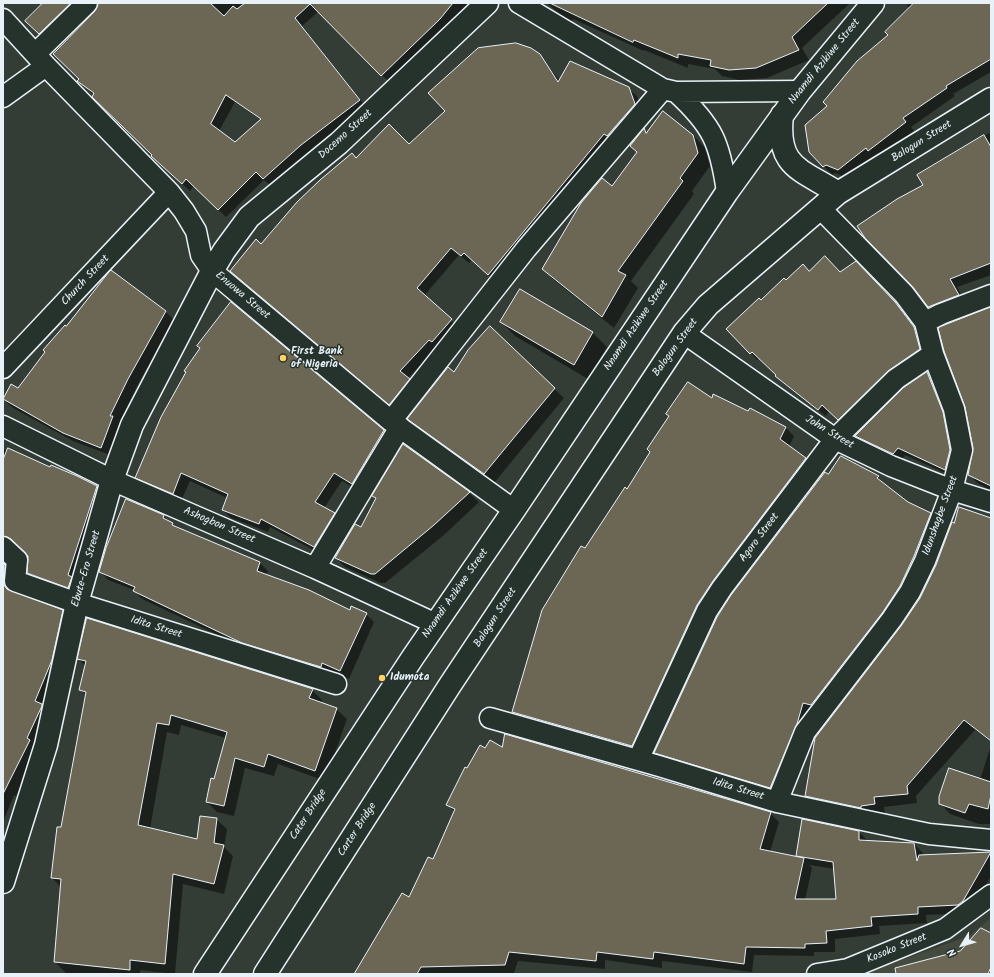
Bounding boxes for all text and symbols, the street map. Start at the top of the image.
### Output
street label: Nnamdi Azikiwe Street [786,17,864,107]
street label: Docemo Street [316,107,376,163]
street label: Balogun Street [889,118,955,166]
street label: Church Street [59,253,113,309]
street label: Enuowa Street [212,269,272,323]
street label: Nnamdi Azikiwe Street [602,278,672,374]
street label: Balogun Street [651,316,701,380]
place label: First Bank of Nigeria [291,345,342,371]
marker: First Bank of Nigeria [278,353,288,363]
street label: John Street [802,413,856,453]
street label: Idunshagbe Street [920,474,962,558]
street label: Ashogbon Street [181,505,257,547]
street label: Agoro Street [737,511,783,565]
street label: Ebute-Ero Street [70,529,104,609]
street label: Nnamdi Azikiwe Street [420,547,492,641]
street label: Balogun Street [472,586,520,650]
street label: Idita Street [129,614,183,642]
place label: Idumota [390,671,429,685]
marker: Idumota [377,673,387,683]
street label: Idita Street [711,776,765,804]
street label: Cater Bridge [288,787,330,843]
street label: Carter Bridge [336,801,380,859]
north arrow [942,925,982,965]
street label: Kosoko Street [865,931,929,967]
text: N [943,944,962,960]

